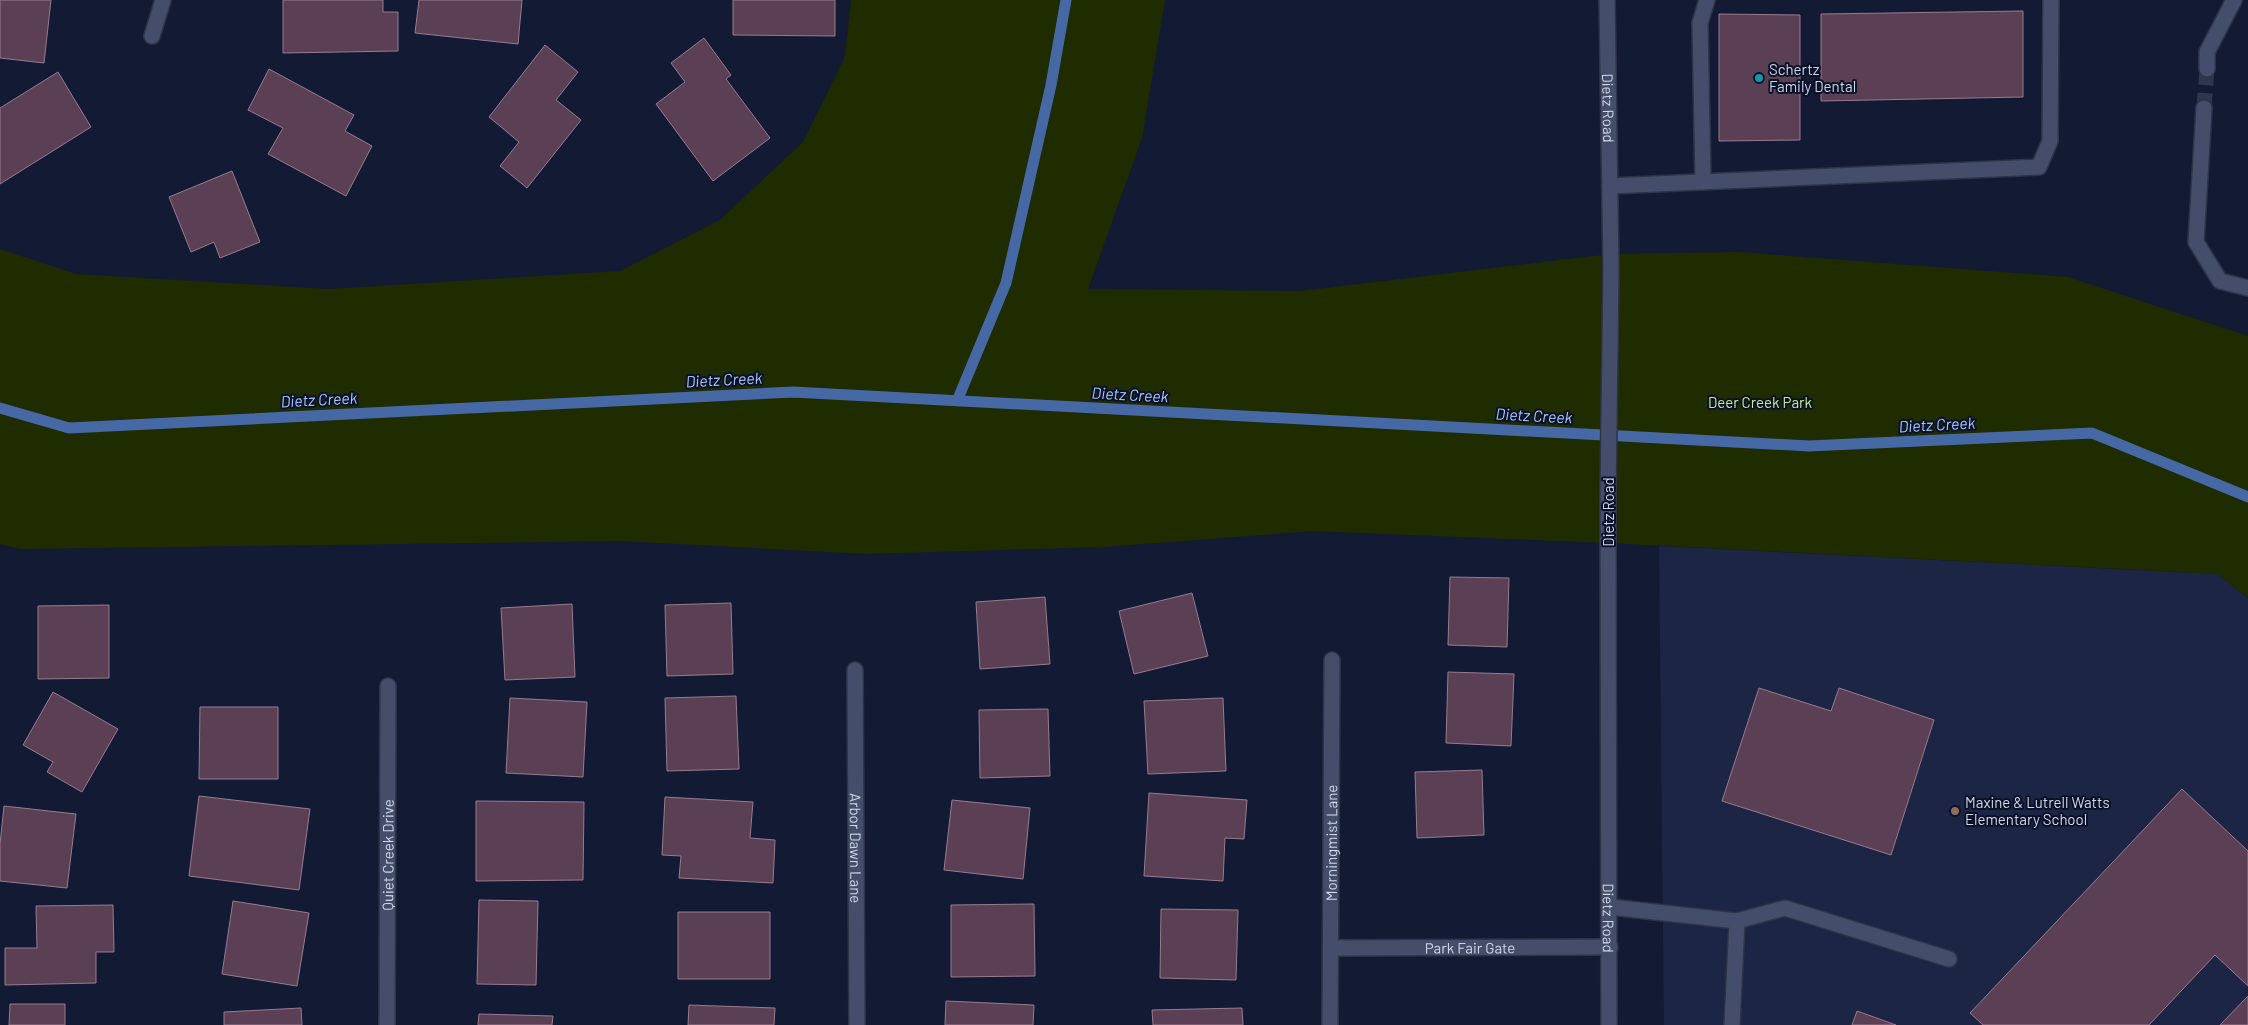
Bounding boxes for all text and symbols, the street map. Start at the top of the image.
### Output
place label: Schertz Family Dental [1769,60,1856,95]
marker: Schertz Family Dental [1753,72,1765,84]
street label: Dietz Road [1599,73,1618,143]
water label: Dietz Creek [685,367,763,390]
water label: Dietz Creek [1091,383,1169,406]
water label: Dietz Creek [280,387,358,410]
park label: Deer Creek Park [1708,393,1813,411]
water label: Dietz Creek [1495,404,1573,427]
water label: Dietz Creek [1898,412,1976,435]
street label: Dietz Road [1599,477,1617,547]
street label: Morningmist Lane [1322,785,1340,901]
street label: Arbor Dawn Lane [847,793,865,903]
place label: Maxine & Lutrell Watts Elementary School [1965,793,2110,828]
street label: Quiet Creek Drive [378,799,397,911]
marker: Maxine & Lutrell Watts Elementary School [1949,805,1961,817]
street label: Dietz Road [1600,883,1618,953]
street label: Park Fair Gate [1425,938,1515,957]

